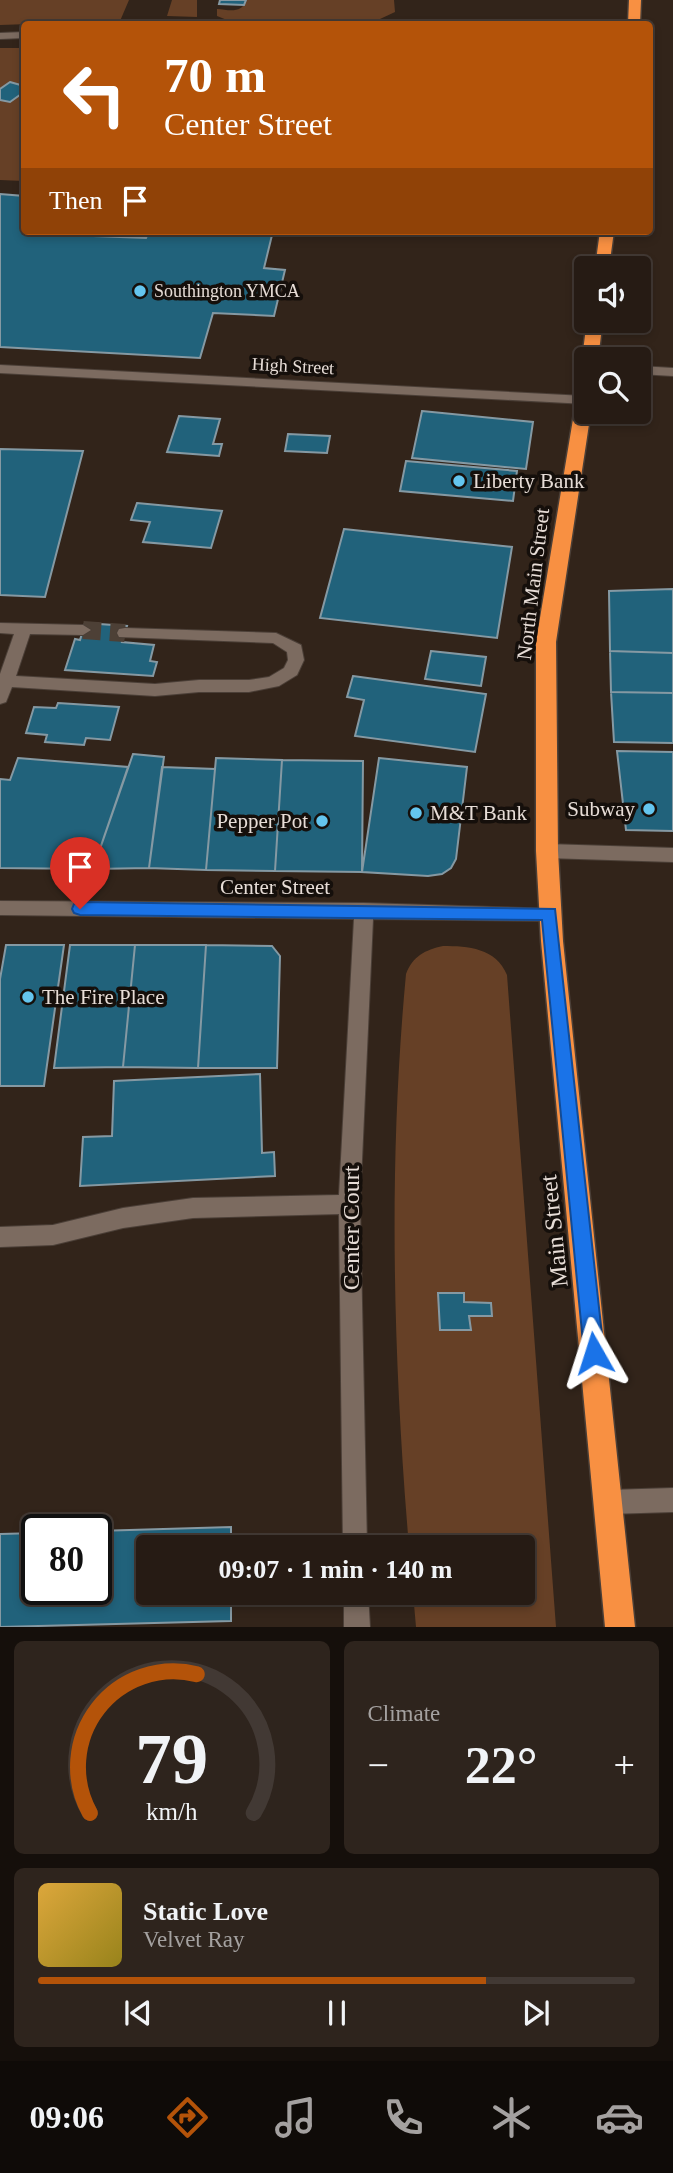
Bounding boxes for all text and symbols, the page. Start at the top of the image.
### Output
text: 70 m [164,48,266,103]
icon: left [49,49,140,140]
text: Center Street [164,106,332,142]
icon: arrive [116,182,154,220]
text: Then [49,186,102,215]
map controls [574,256,651,424]
button: sound [574,256,651,333]
place label: Southington YMCA [154,281,300,301]
marker: Southington YMCA [132,283,148,299]
button: search [574,347,651,424]
street label: High Street [251,354,335,378]
place label: Liberty Bank [473,469,585,493]
marker: Liberty Bank [451,473,467,489]
street label: North Main Street [512,507,554,661]
place label: Subway [567,797,635,821]
place label: M&T Bank [430,801,528,825]
marker: Subway [641,801,657,817]
marker: M&T Bank [408,805,424,821]
place label: Pepper Pot [216,809,308,833]
marker: Pepper Pot [314,813,330,829]
pin [50,837,110,909]
icon: arrive [61,848,99,886]
street label: Center Street [220,875,330,899]
place label: The Fire Place [42,985,164,1009]
marker: The Fire Place [20,989,36,1005]
street label: Center Court [338,1165,364,1290]
street label: Main Street [535,1173,573,1288]
position arrow [557,1316,631,1390]
speed limit sign: 80 [21,1514,112,1605]
text: 09:07 · 1 min · 140 m [219,1555,453,1584]
text: Climate [368,1701,440,1726]
text: 79 [135,1719,208,1800]
text: 22° [465,1737,538,1794]
text: − [368,1744,389,1786]
text: + [614,1744,635,1786]
text: km/h [146,1798,198,1825]
text: Static Love [143,1897,268,1926]
text: Velvet Ray [143,1927,245,1952]
icon: previous [119,1994,157,2032]
icon: pause [318,1994,356,2032]
icon: next [517,1994,555,2032]
icon: directions [163,2093,212,2142]
icon: music [271,2093,320,2142]
icon: phone [379,2093,428,2142]
icon: climate [487,2093,536,2142]
icon: car [595,2093,644,2142]
text: 09:06 [29,2099,104,2135]

